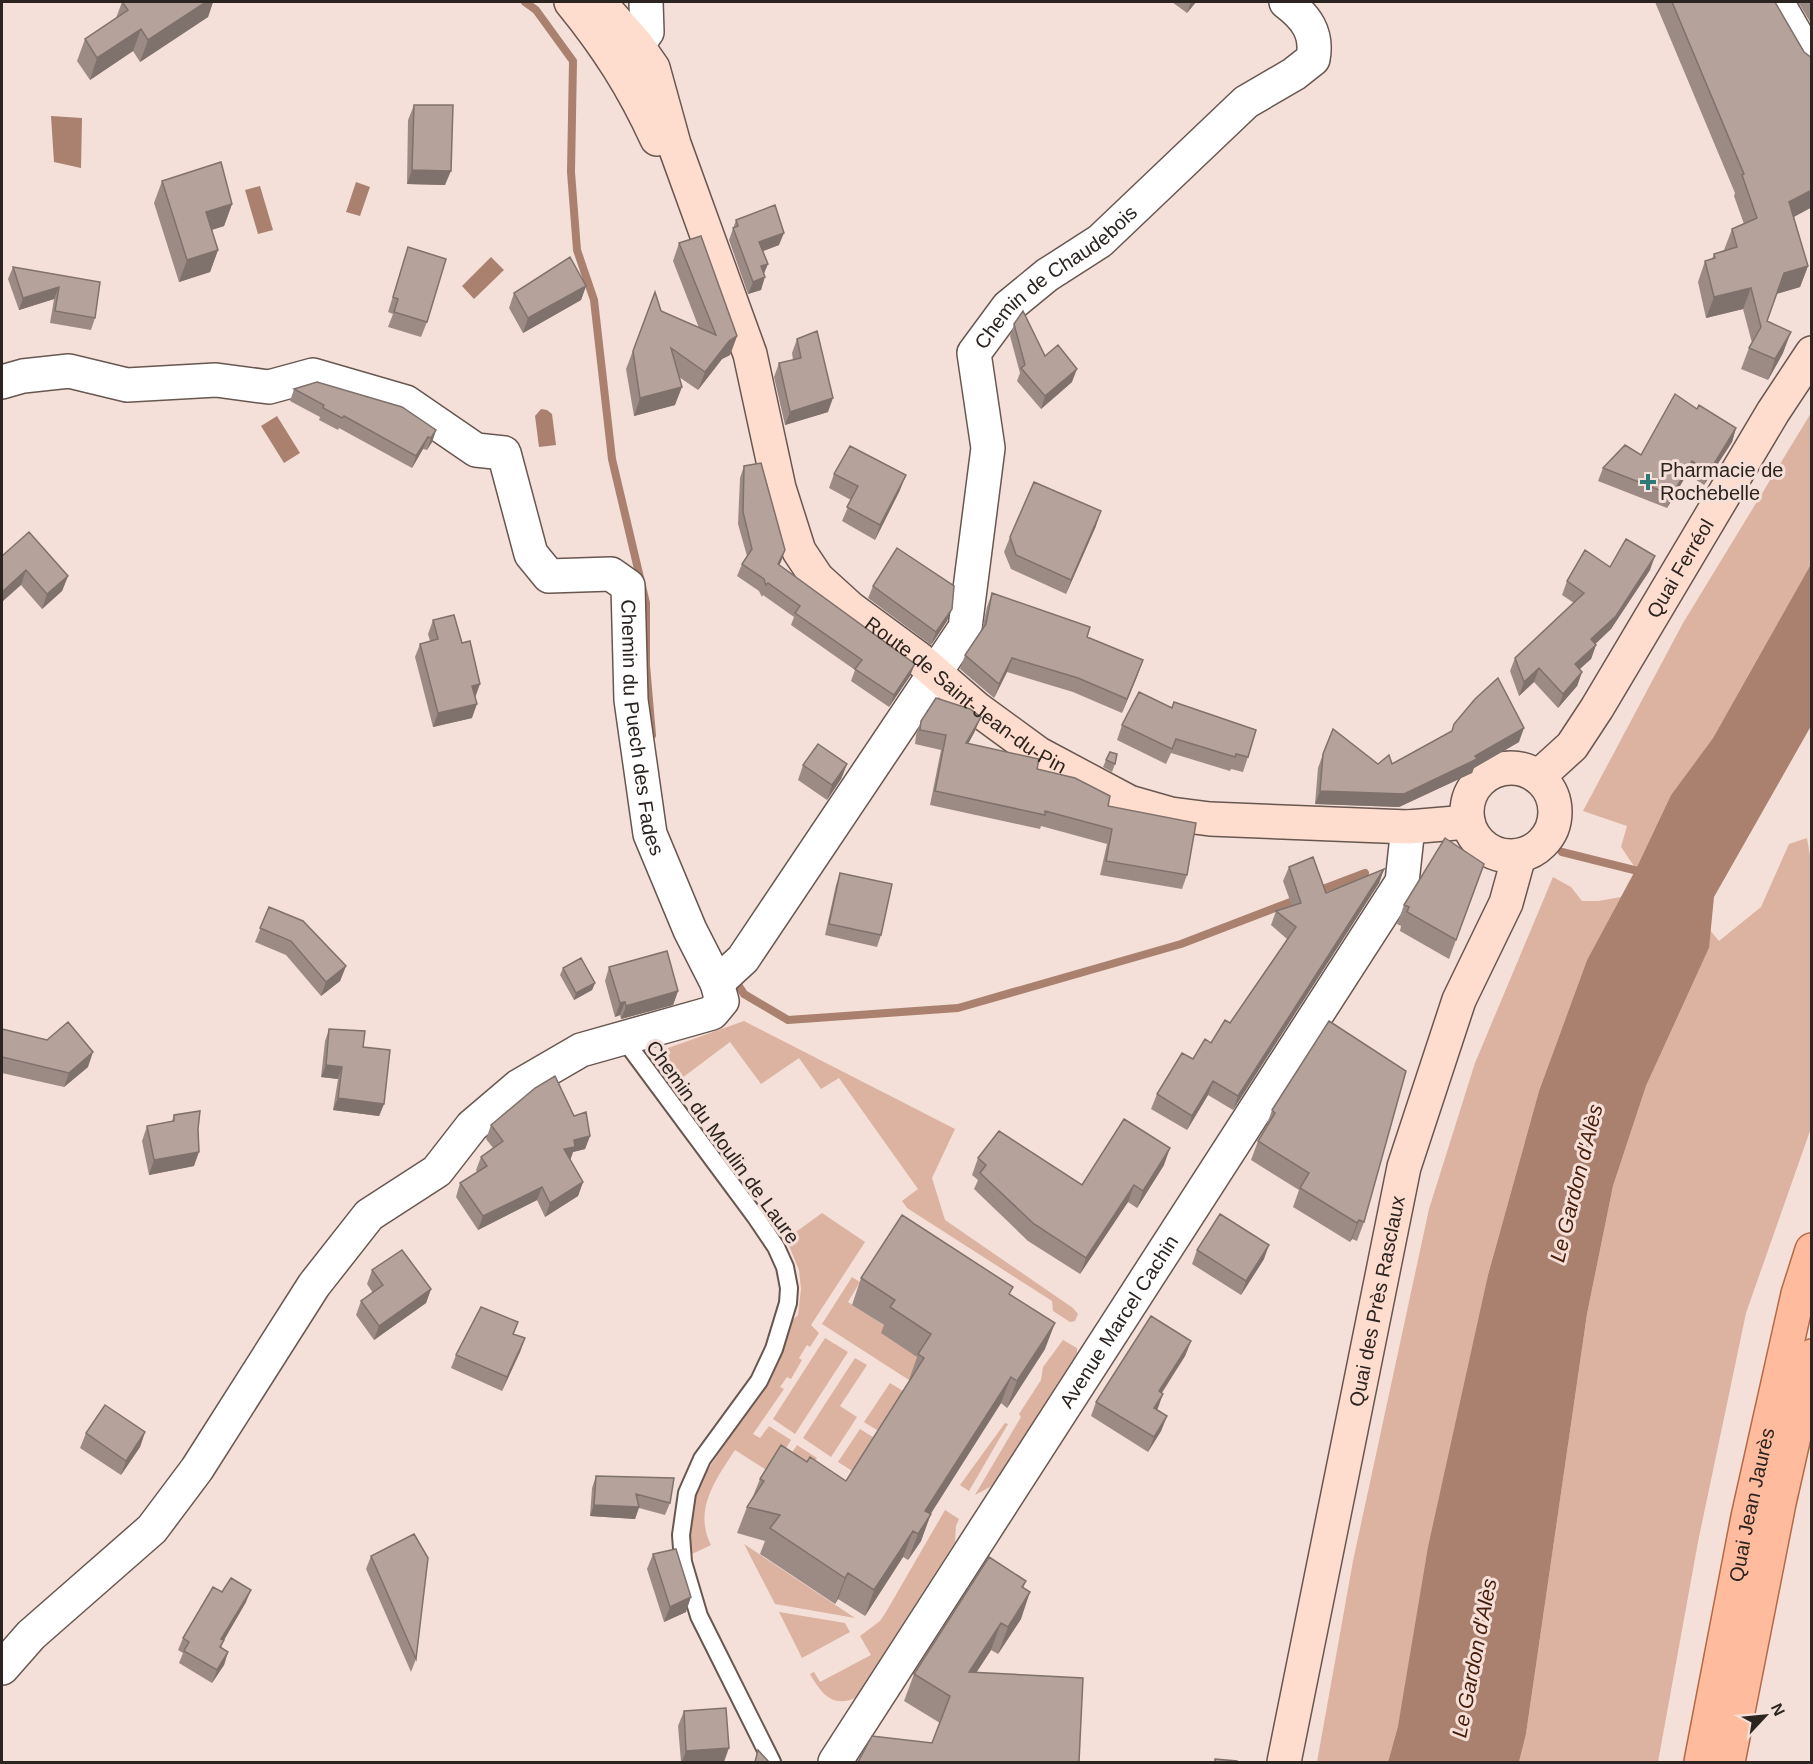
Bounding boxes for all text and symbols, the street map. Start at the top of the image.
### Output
street label: Chemin de Chaudebois [970,201,1141,353]
place label: Pharmacie de Rochebelle [1660,459,1783,504]
marker: Pharmacie de Rochebelle [1641,475,1655,489]
street label: Quai Ferréol [1642,515,1718,622]
street label: Chemin du Puech des Fades [617,599,669,858]
street label: Route de Saint-Jean-du-Pin [861,612,1070,778]
street label: Chemin du Moulin de Laure [642,1036,804,1248]
water label: Le Gardon d'Alès [1545,1101,1607,1264]
street label: Quai des Près Rasclaux [1345,1194,1409,1409]
street label: Avenue Marcel Cachin [1055,1231,1182,1412]
street label: Quai Jean Jaurès [1725,1426,1779,1584]
water label: Le Gardon d'Alès [1447,1576,1501,1740]
north arrow [1735,1686,1795,1746]
text: N [1768,1701,1788,1719]

